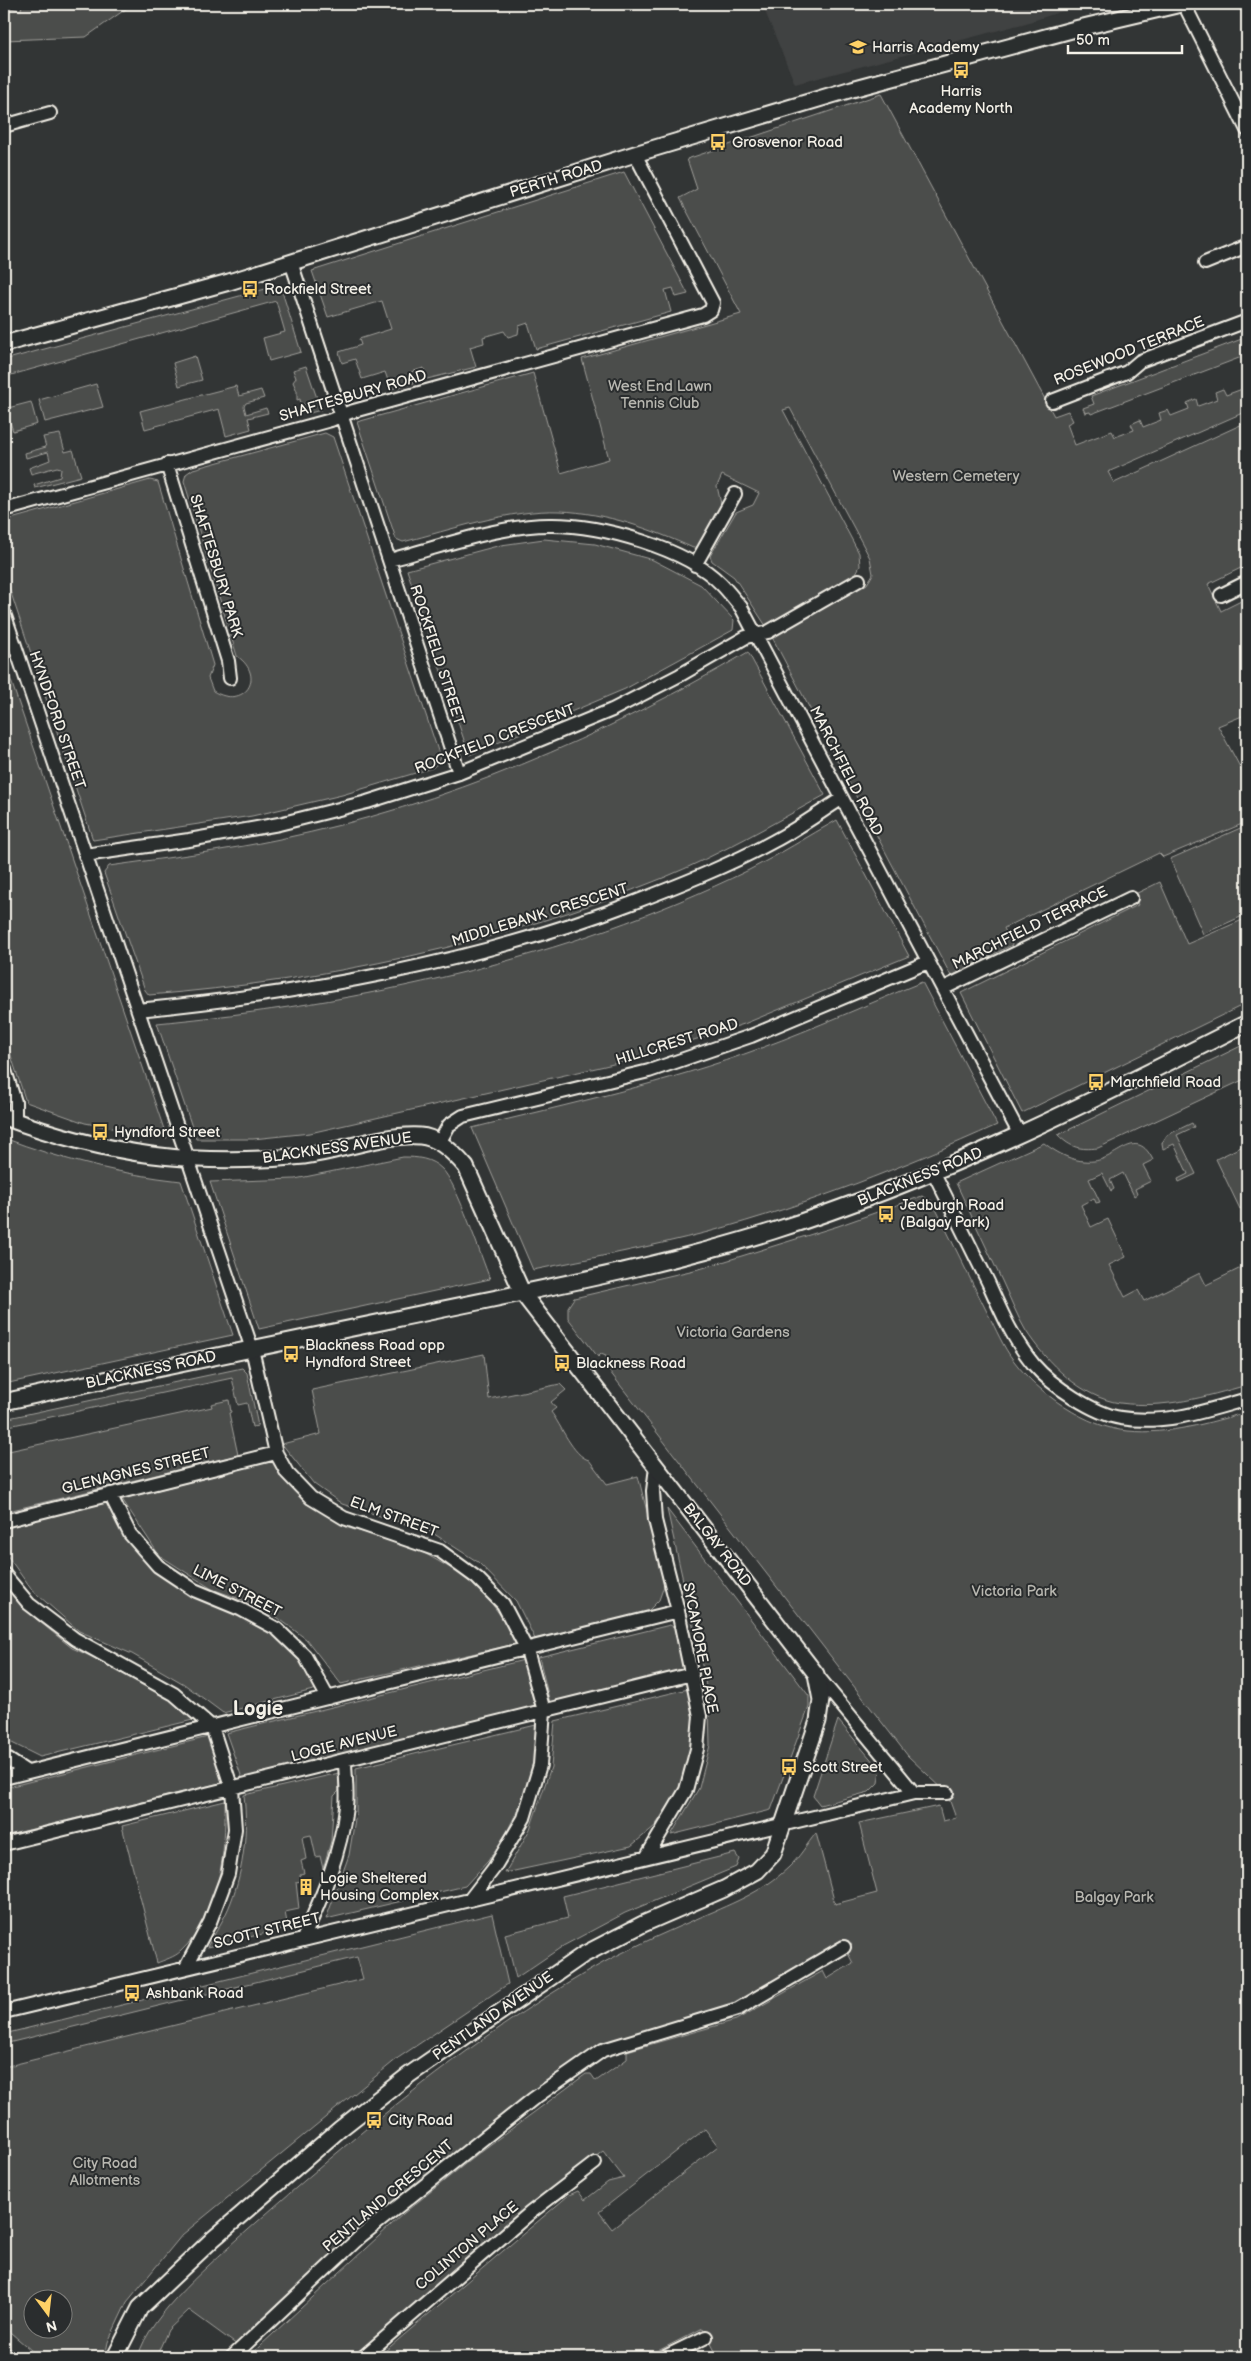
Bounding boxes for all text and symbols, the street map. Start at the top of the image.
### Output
scale bar [1068,22,1182,54]
text: 50 m [1076,31,1110,50]
school or university icon: Harris Academy [848,37,868,57]
place label: Harris Academy [872,38,980,57]
bus stop icon: Harris Academy North [951,60,971,80]
place label: Harris Academy North [909,82,1013,118]
bus stop icon: Grosvenor Road [708,132,728,152]
place label: Grosvenor Road [732,133,843,152]
street label: PERTH ROAD [507,156,605,202]
bus stop icon: Rockfield Street [240,279,260,299]
place label: Rockfield Street [264,280,372,299]
street label: ROSEWOOD TERRACE [1051,312,1207,390]
street label: SHAFTESBURY ROAD [277,366,429,426]
park label: West End Lawn Tennis Club [608,377,712,413]
park label: Western Cemetery [893,467,1020,486]
street label: SHAFTESBURY PARK [185,492,247,640]
street label: ROCKFIELD STREET [405,582,469,728]
street label: HYNDFORD STREET [24,648,90,792]
street label: ROCKFIELD CRESCENT [412,700,578,778]
street label: MARCHFIELD ROAD [805,703,887,839]
street label: MIDDLEBANK CRESCENT [449,879,631,951]
street label: MARCHFIELD TERRACE [949,882,1111,974]
street label: HILLCREST ROAD [613,1014,741,1070]
bus stop icon: Marchfield Road [1086,1072,1106,1092]
place label: Marchfield Road [1110,1073,1221,1092]
bus stop icon: Hyndford Street [90,1122,110,1142]
place label: Hyndford Street [114,1123,220,1142]
street label: BLACKNESS AVENUE [261,1128,413,1168]
street label: BLACKNESS ROAD [855,1143,985,1211]
place label: Jedburgh Road (Balgay Park) [900,1196,1004,1232]
bus stop icon: Jedburgh Road (Balgay Park) [876,1204,896,1224]
park label: Victoria Gardens [676,1323,790,1342]
place label: Blackness Road opp Hyndford Street [305,1336,445,1372]
bus stop icon: Blackness Road opp Hyndford Street [281,1344,301,1364]
street label: BLACKNESS ROAD [84,1347,218,1393]
bus stop icon: Blackness Road [552,1353,572,1373]
place label: Blackness Road [576,1354,686,1373]
street label: GLENAGNES STREET [60,1443,212,1499]
street label: ELM STREET [347,1492,441,1542]
street label: BALGAY ROAD [678,1499,756,1591]
street label: LIME STREET [189,1560,285,1622]
street label: SYCAMORE PLACE [678,1581,722,1715]
park label: Victoria Park [972,1582,1057,1601]
district label: Logie [233,1697,283,1721]
street label: LOGIE AVENUE [289,1722,399,1766]
bus stop icon: Scott Street [779,1757,799,1777]
place label: Scott Street [803,1758,883,1777]
place label: Logie Sheltered Housing Complex [320,1869,439,1905]
building icon: Logie Sheltered Housing Complex [296,1877,316,1897]
park label: Balgay Park [1074,1888,1154,1907]
street label: SCOTT STREET [212,1909,322,1953]
street label: PENTLAND AVENUE [429,1967,557,2065]
bus stop icon: Ashbank Road [122,1983,142,2003]
place label: Ashbank Road [146,1984,244,2003]
bus stop icon: City Road [364,2110,384,2130]
place label: City Road [388,2111,453,2130]
street label: PENTLAND CRESCENT [319,2136,457,2256]
park label: City Road Allotments [70,2154,141,2190]
street label: COLINTON PLACE [412,2197,523,2295]
north arrow [22,2288,72,2338]
text: N [44,2317,59,2336]

